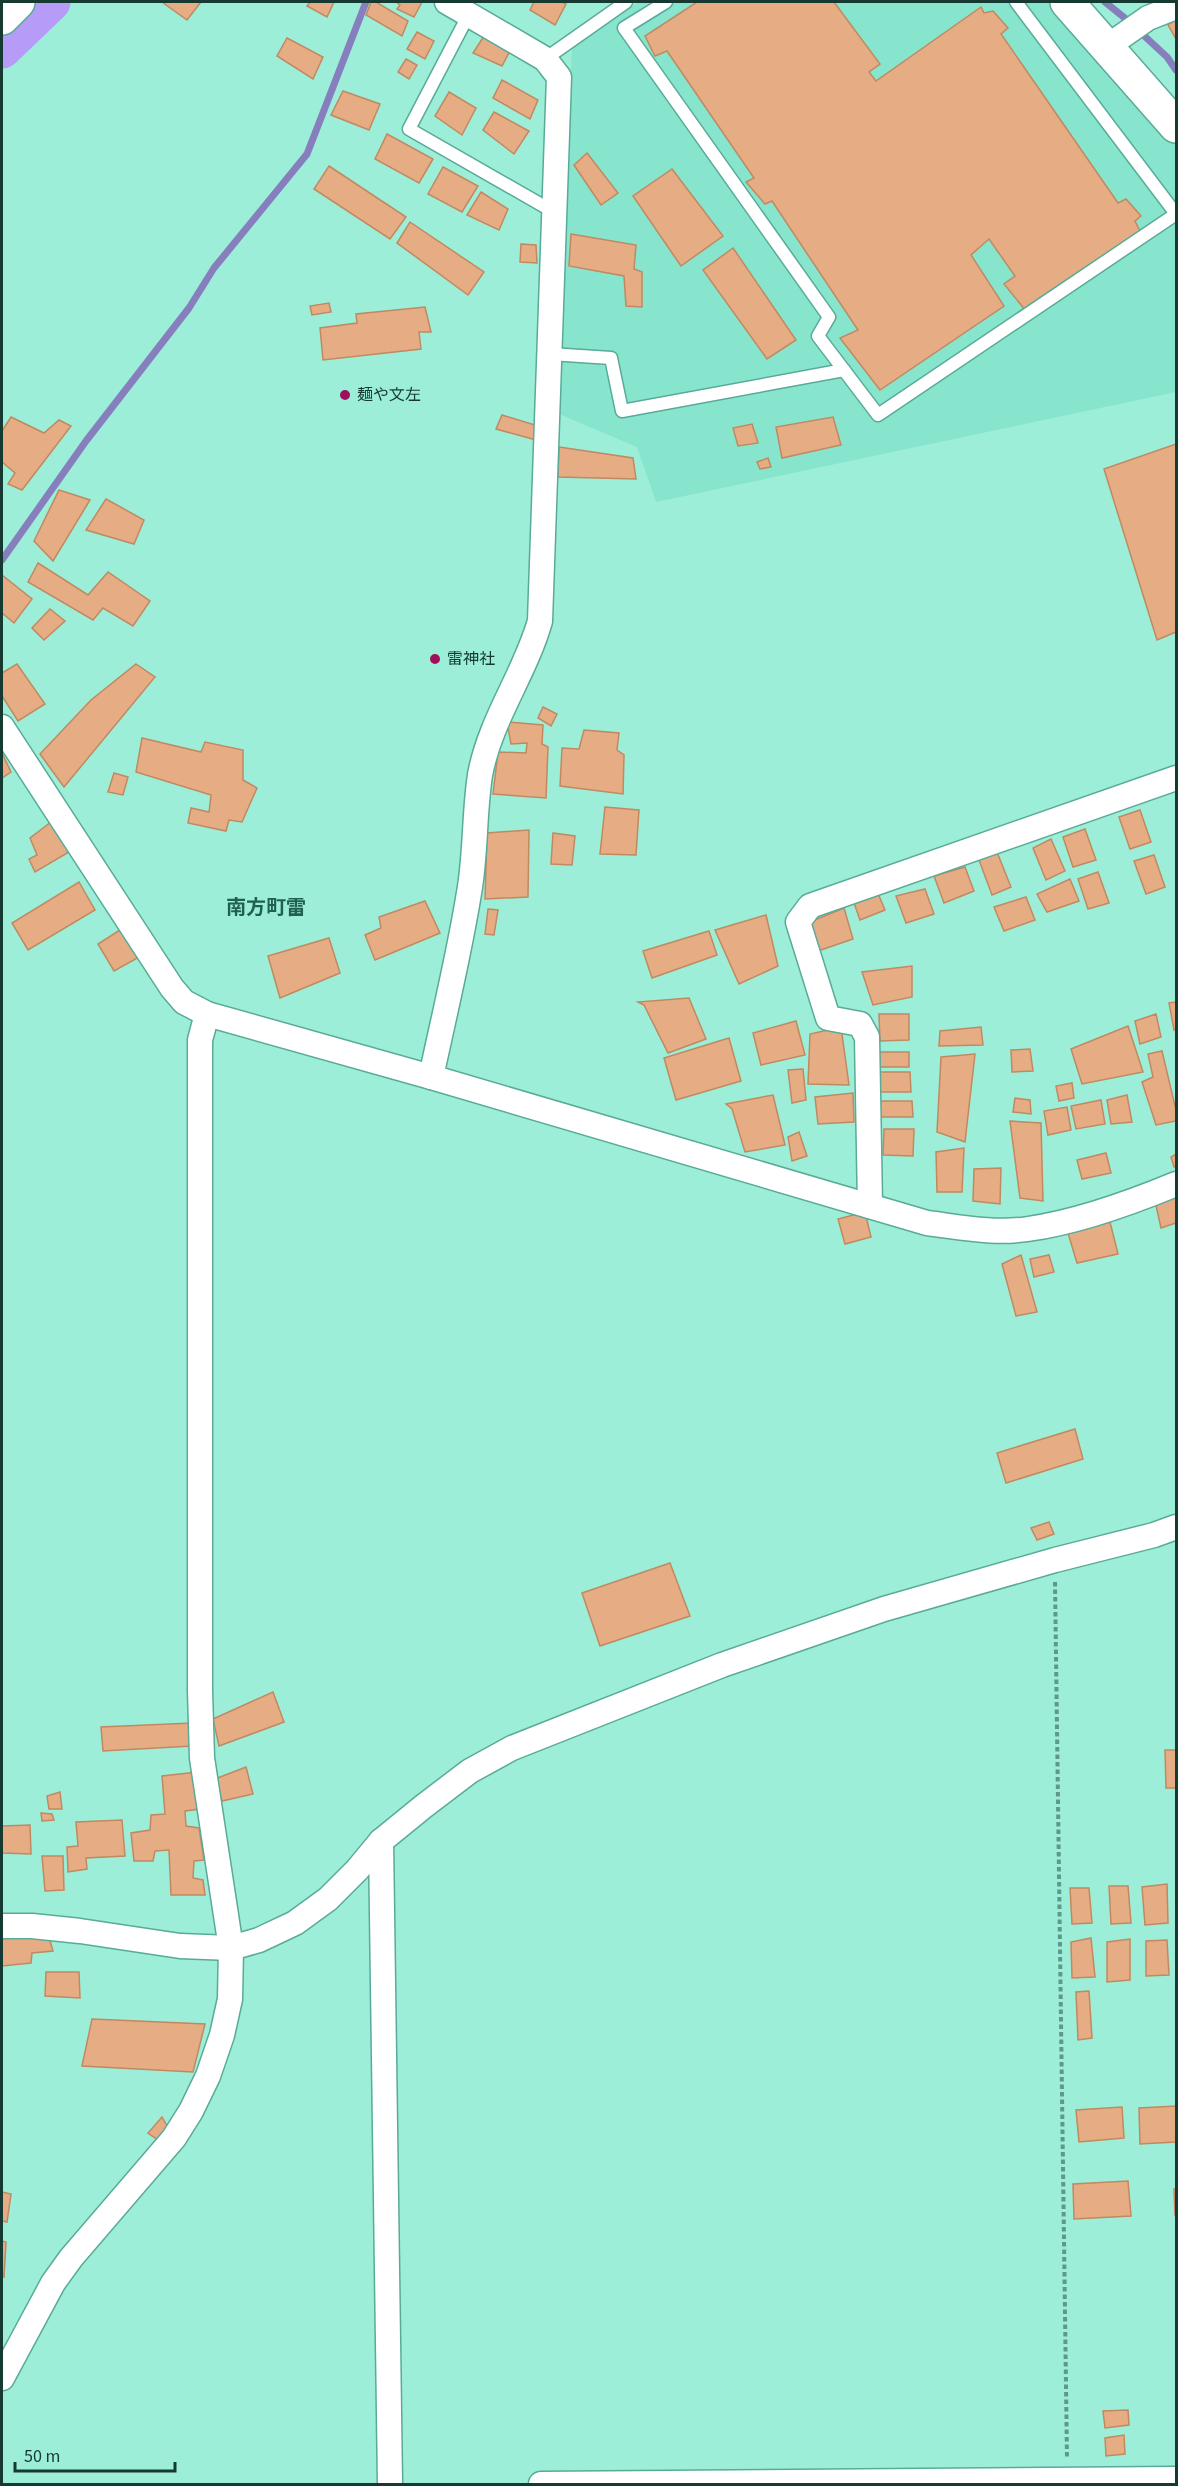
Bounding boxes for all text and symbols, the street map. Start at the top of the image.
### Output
place label: 麺や文左 [357,384,421,406]
marker: 麺や文左 [338,388,352,402]
place label: 雷神社 [447,648,495,670]
marker: 雷神社 [428,652,442,666]
district label: 南方町雷 [226,894,306,922]
scale bar [15,2435,176,2473]
text: 50 m [24,2444,60,2469]

